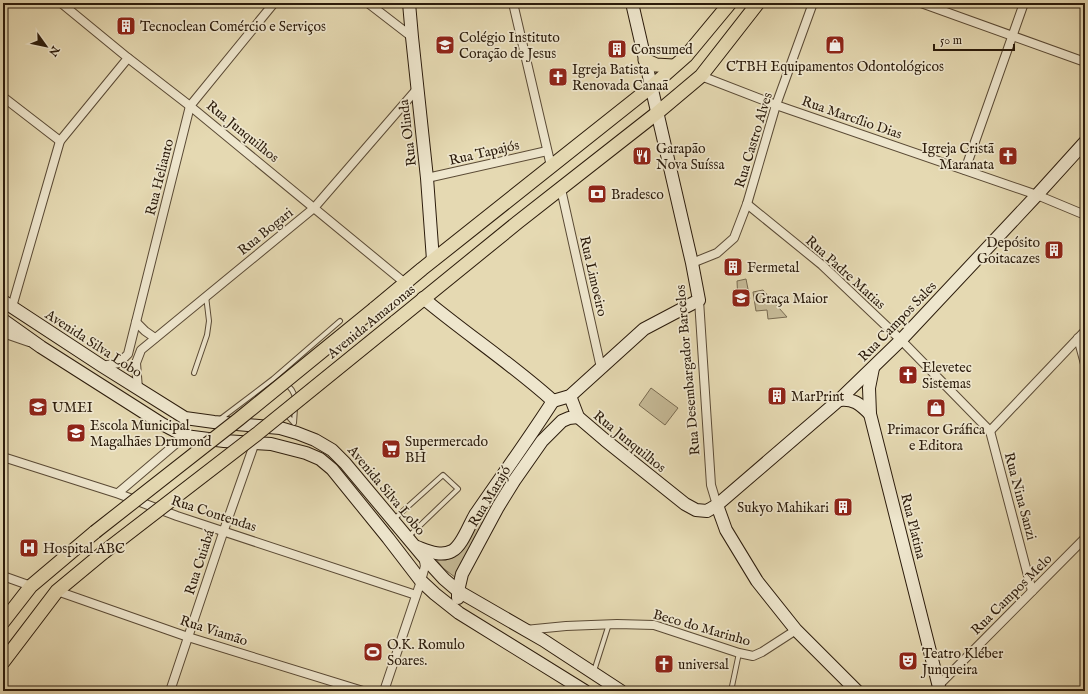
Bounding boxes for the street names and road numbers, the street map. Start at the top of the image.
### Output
street label: Rua Castro Alves [731,90,777,190]
street label: Rua Marcílio Dias [799,92,904,144]
street label: Rua Junquilhos [202,97,283,167]
street label: Rua Olinda [395,98,421,167]
street label: Rua Tapajós [447,136,521,170]
street label: Rua Helianto [142,137,178,218]
street label: Rua Bogari [234,204,297,260]
street label: Rua Padre Matias [801,232,889,314]
street label: Rua Limoeiro [575,234,611,319]
street label: Rua Campos Sales [855,278,941,366]
street label: Avenida Amazonas [323,281,419,363]
street label: Rua Desembargador Barcelos [672,284,704,456]
street label: Avenida Silva Lobo [41,305,146,382]
street label: Rua Junquilhos [589,407,670,477]
street label: Avenida Silva Lobo [343,441,429,540]
street label: Rua Nina Sanzi [1000,450,1040,542]
street label: Rua Marajó [465,462,515,530]
street label: Rua Contendas [169,492,259,536]
street label: Rua Platina [896,492,930,562]
street label: Rua Cuiabá [181,527,219,597]
street label: Rua Campos Melo [967,550,1056,639]
street label: Beco do Marinho [651,605,753,651]
street label: Rua Viamão [177,612,250,651]

